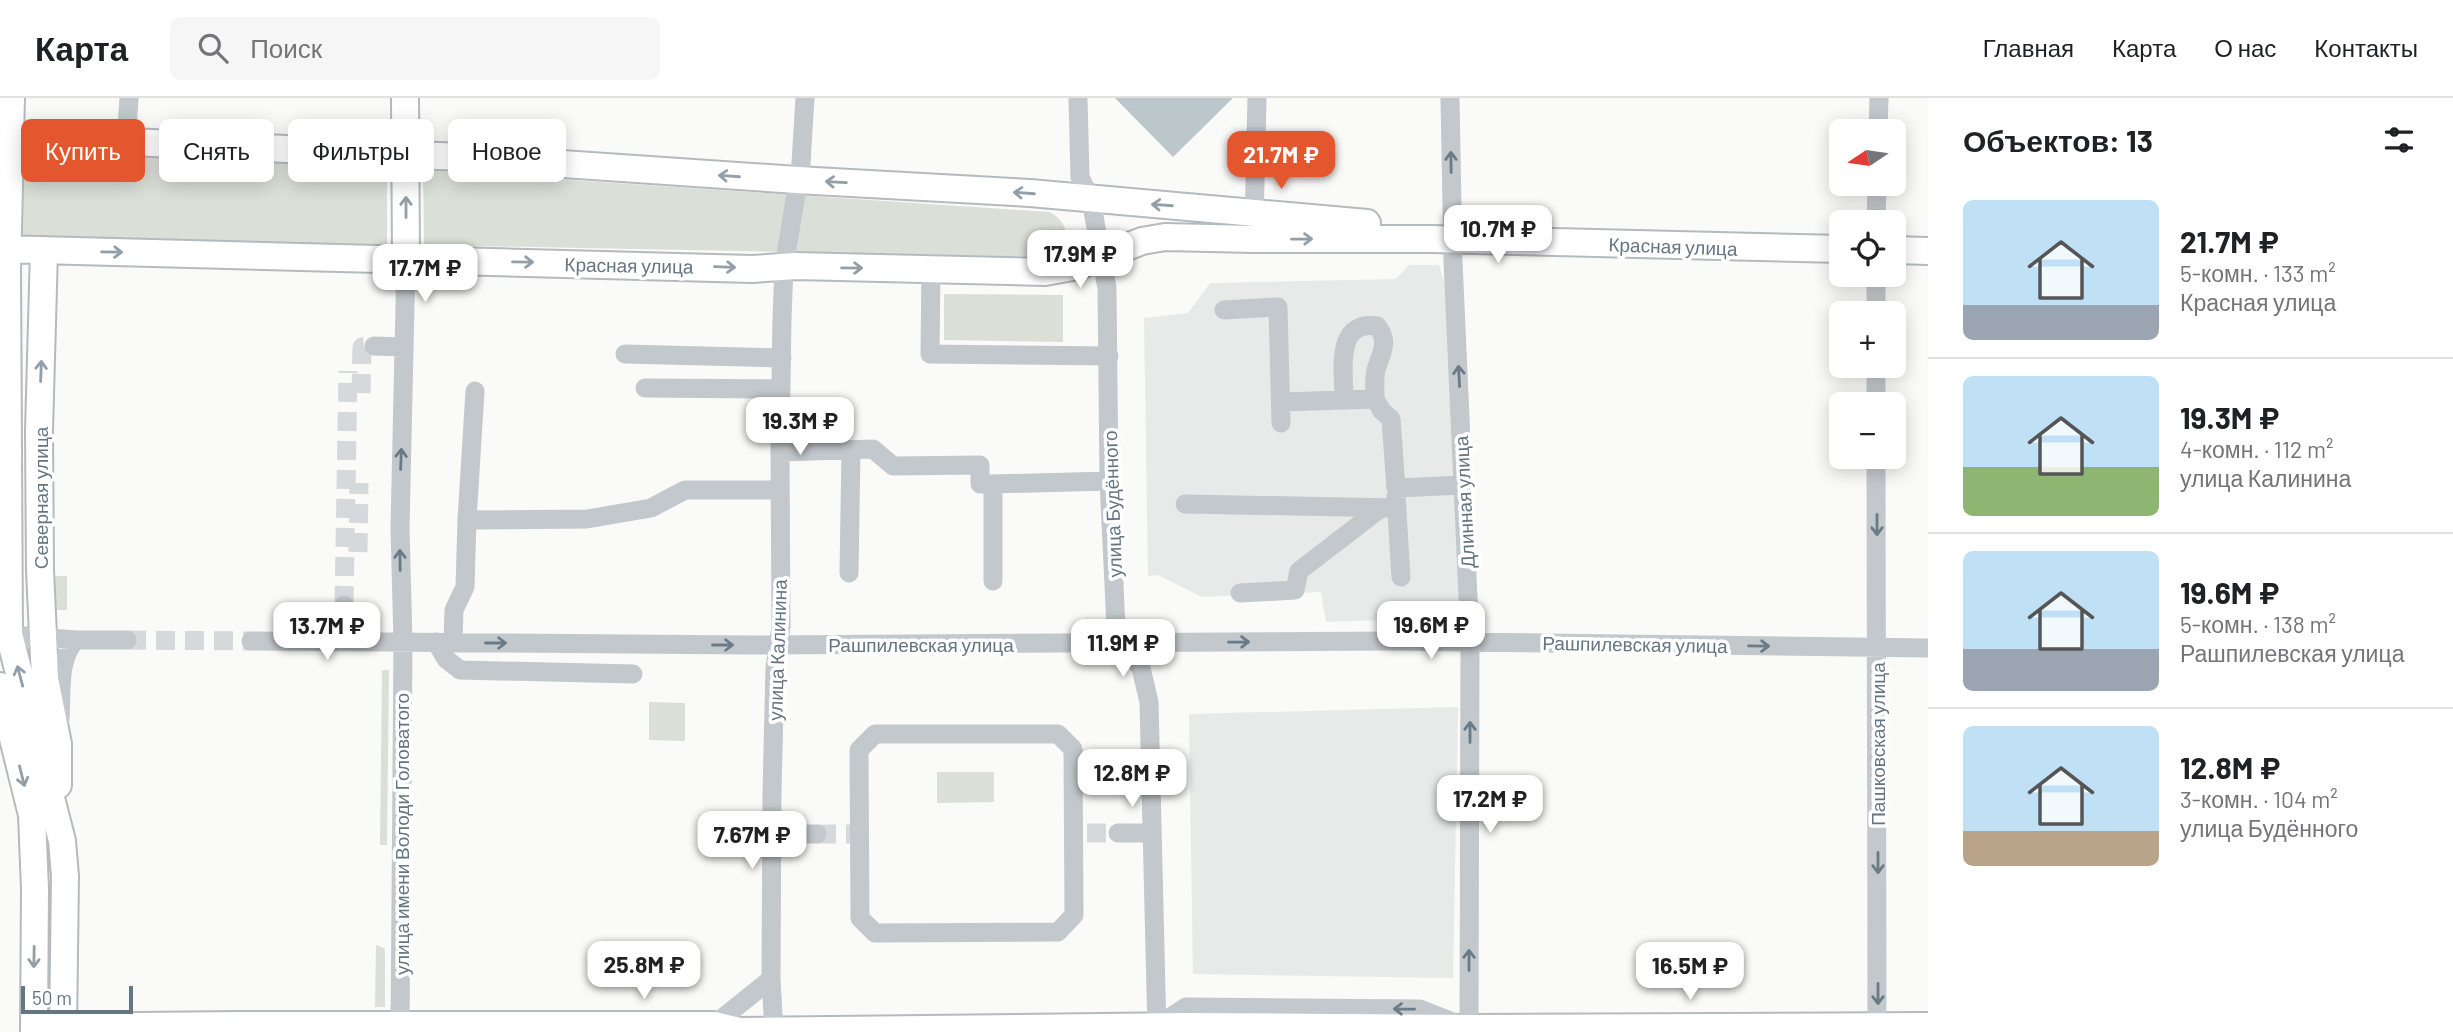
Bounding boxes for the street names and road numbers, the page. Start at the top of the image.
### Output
street label: Красная улица [1608,232,1738,260]
street label: Красная улица [564,252,694,278]
street label: Северная улица [29,426,52,569]
street label: улица Будённого [1098,430,1126,578]
street label: Длинная улица [1449,435,1479,569]
street label: улица Калинина [763,578,791,721]
street label: Рашпилевская улица [1542,631,1728,657]
street label: Рашпилевская улица [828,633,1014,656]
street label: Пашковская улица [1866,662,1889,826]
street label: улица имени Володи Головатого [390,693,413,975]

